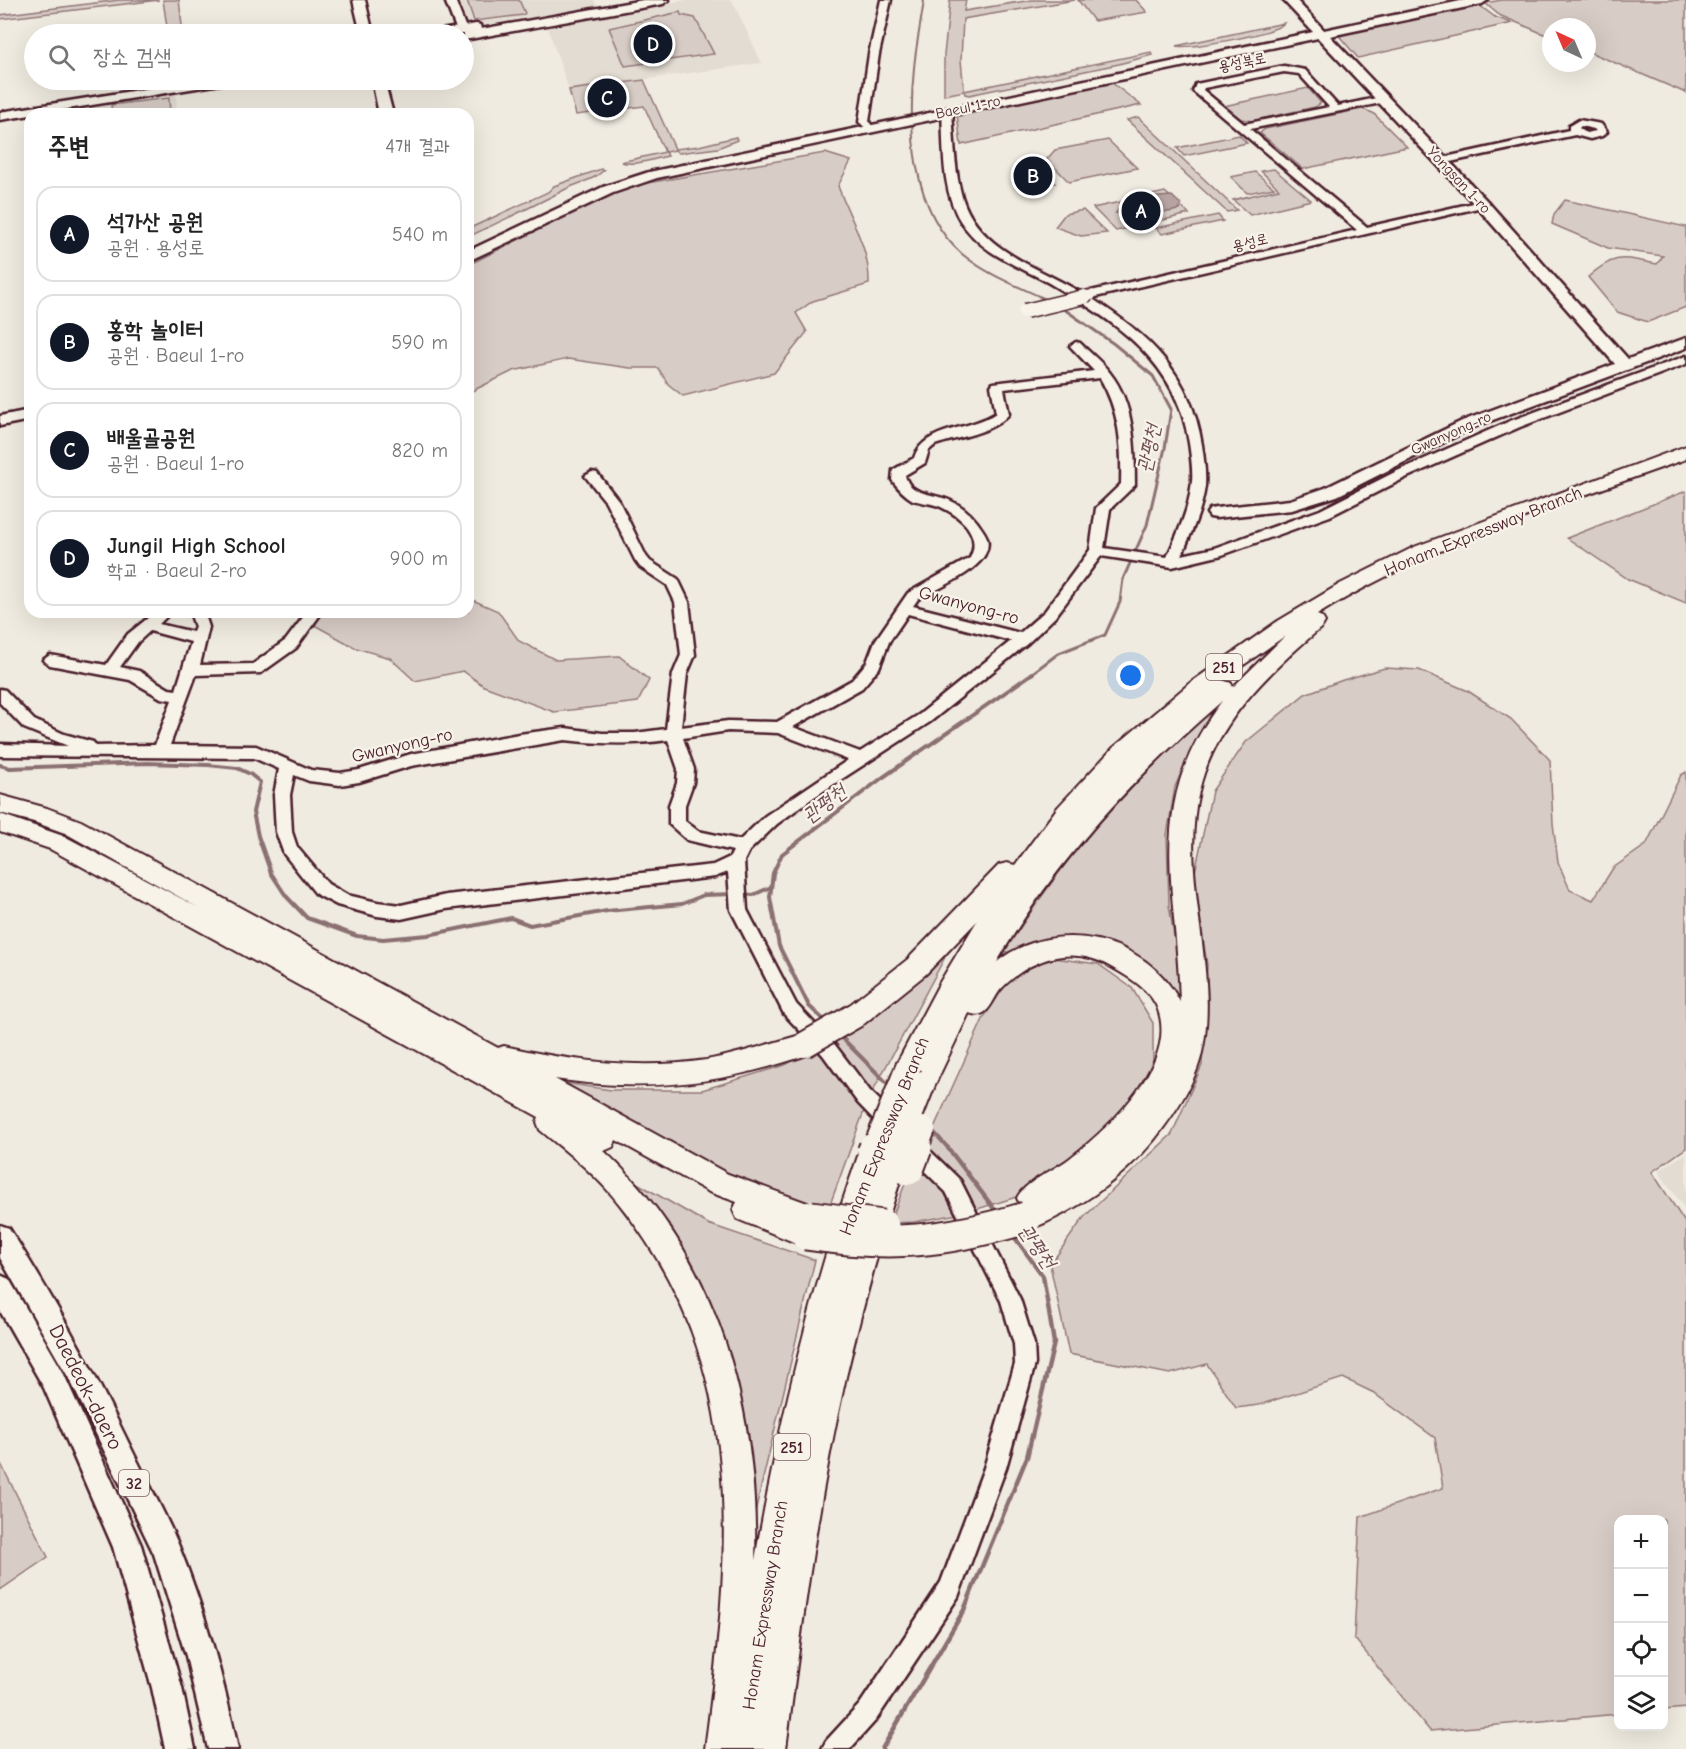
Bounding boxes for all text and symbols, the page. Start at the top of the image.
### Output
north arrow [1542,18,1596,72]
pin: D [634,22,672,66]
search box [24,24,474,90]
icon: search [45,41,78,74]
text: 장소 검색 [93,44,171,70]
street label: 용성북로 [1217,49,1267,75]
pin: C [588,76,626,120]
street label: Baeul 1-ro [934,91,1002,123]
text: 주변 [48,132,90,162]
text: 4개 결과 [385,135,450,158]
street label: Yongsan 1-ro [1423,143,1495,217]
pin: B [1014,154,1052,198]
pin: A [1122,188,1160,234]
text: 석가산 공원 [107,209,203,235]
text: A [64,223,75,246]
text: 540 m [392,223,448,246]
street label: 용성로 [1230,229,1270,255]
text: 공원 · 용성로 [107,236,204,259]
text: 홍학 놀이터 [107,317,203,343]
text: B [63,331,76,354]
text: 590 m [391,331,448,354]
text: 공원 · Baeul 1-ro [107,344,244,367]
street label: Gwanyong-ro [1408,407,1494,459]
water label: 관평천 [1132,420,1165,474]
text: 배울골공원 [107,425,196,451]
text: C [63,439,76,462]
text: 820 m [392,439,448,462]
text: 공원 · Baeul 1-ro [107,452,244,475]
street label: Honam Expressway Branch [1381,482,1585,581]
text: Jungil High School [107,533,286,559]
text: D [63,547,76,570]
text: 900 m [390,547,448,570]
text: 학교 · Baeul 2-ro [107,559,247,582]
street label: Gwanyong-ro [916,582,1021,629]
road number: 251 [1206,654,1242,680]
your location [1116,661,1145,690]
street label: Gwanyong-ro [350,724,455,767]
water label: 관평천 [798,779,852,827]
street label: Honam Expressway Branch [835,1034,934,1238]
water label: 관평천 [1015,1220,1062,1274]
street label: Daedeok-daero [44,1320,128,1454]
road number: 251 [774,1434,810,1460]
road number: 32 [119,1470,149,1496]
street label: Honam Expressway Branch [739,1499,792,1711]
map controls [1614,1515,1668,1731]
button: + [1614,1515,1668,1569]
button: − [1614,1569,1668,1623]
button: locate [1614,1623,1668,1677]
button: layers [1614,1677,1668,1731]

